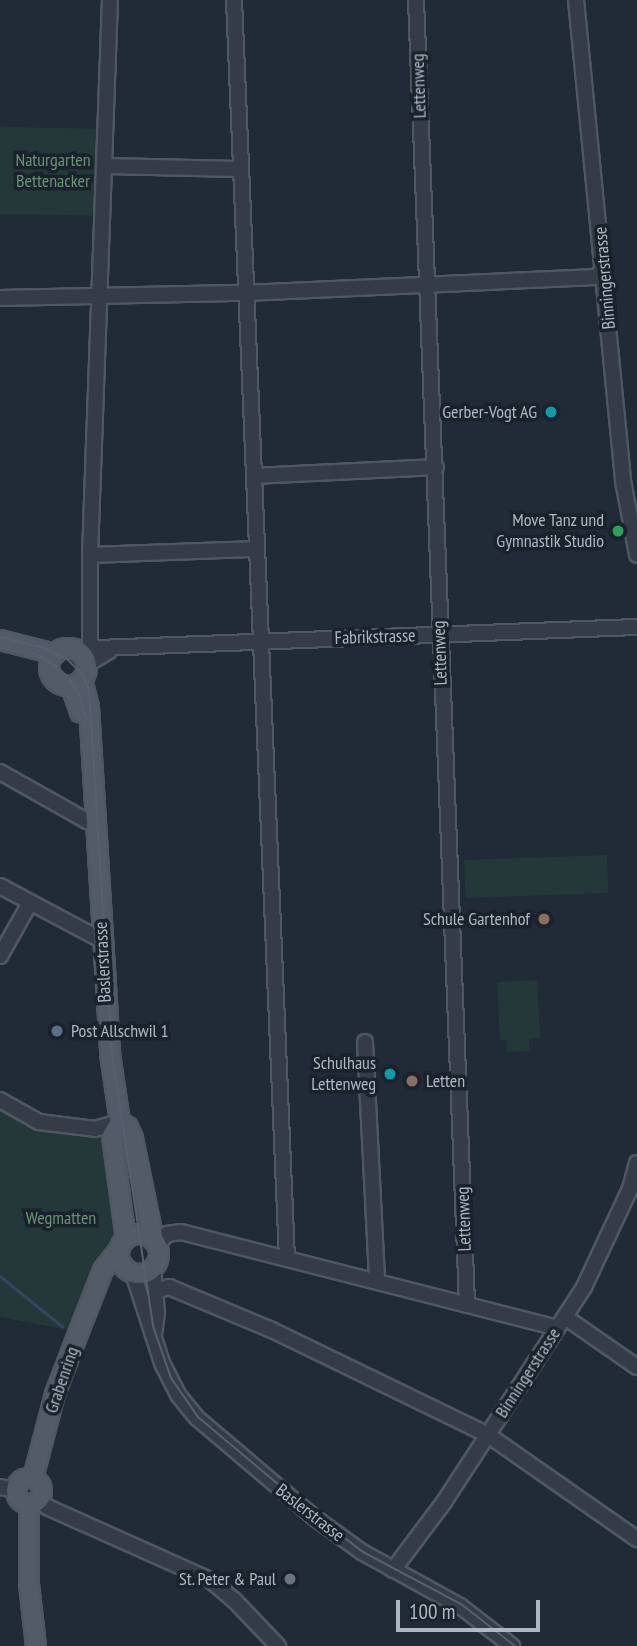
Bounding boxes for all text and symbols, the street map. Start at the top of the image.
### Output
street label: Lettenweg [407,53,431,119]
park label: Naturgarten Bettenacker [15,150,91,192]
street label: Binningerstrasse [590,226,620,330]
place label: Gerber-Vogt AG [442,401,537,423]
marker: Gerber-Vogt AG [543,404,559,420]
place label: Move Tanz und Gymnastik Studio [496,510,604,552]
marker: Move Tanz und Gymnastik Studio [610,523,626,539]
street label: Lettenweg [428,620,452,686]
street label: Fabrikstrasse [334,625,416,649]
place label: Schule Gartenhof [423,908,530,930]
marker: Schule Gartenhof [536,911,552,927]
street label: Baslerstrasse [90,921,116,1003]
place label: Post Allschwil 1 [71,1020,169,1042]
marker: Post Allschwil 1 [49,1023,65,1039]
place label: Schulhaus Lettenweg [311,1053,376,1096]
marker: Schulhaus Lettenweg [382,1066,398,1082]
place label: Letten [426,1070,465,1092]
marker: Letten [404,1073,420,1089]
street label: Lettenweg [452,1186,476,1252]
park label: Wegmatten [26,1207,96,1229]
street label: Binningerstrasse [491,1324,565,1422]
street label: Grabenring [41,1344,83,1416]
street label: Baslerstrasse [271,1480,349,1546]
place label: St. Peter & Paul [178,1568,276,1590]
marker: St. Peter & Paul [282,1571,298,1587]
scale bar [399,1586,542,1630]
text: 100 m [409,1598,455,1625]

